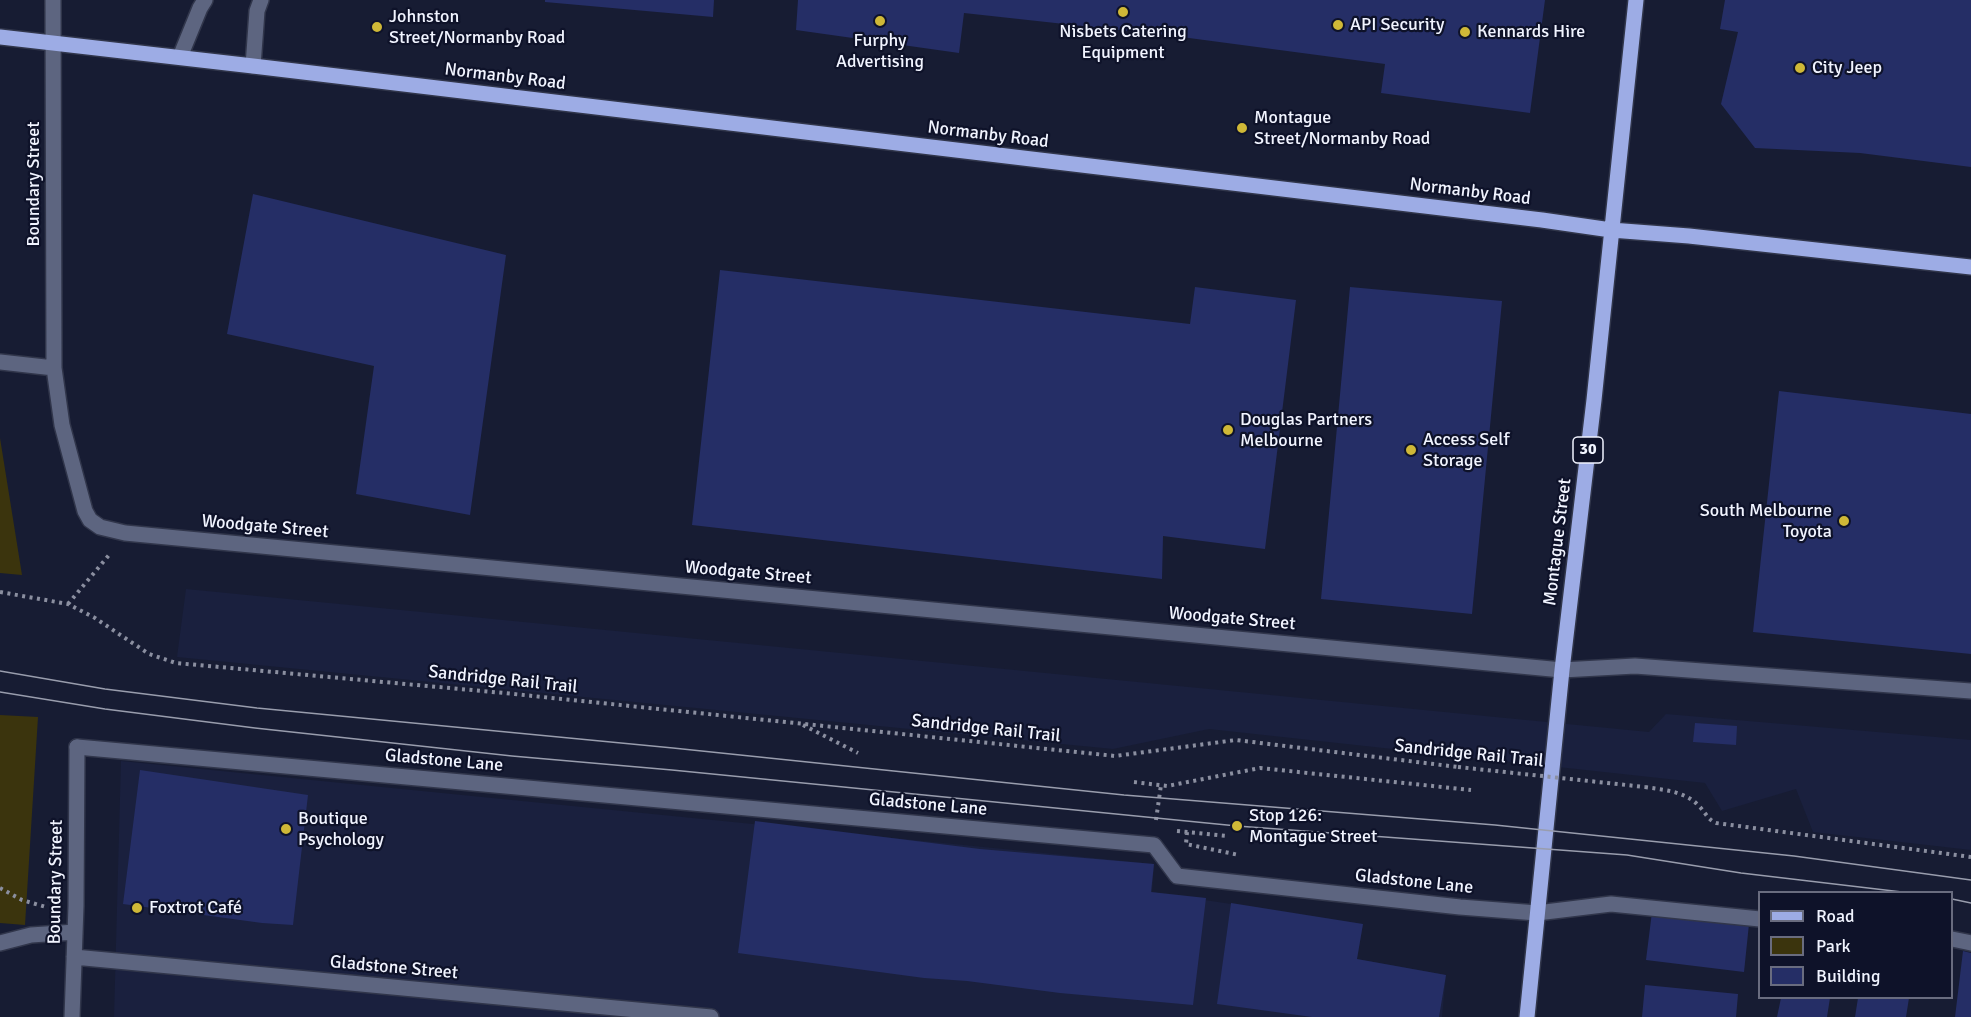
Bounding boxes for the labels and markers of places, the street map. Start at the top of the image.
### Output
marker: Nisbets Catering Equipment [1116,5,1130,19]
place label: Johnston Street/Normanby Road [389,6,565,48]
marker: Furphy Advertising [873,14,887,28]
place label: API Security [1350,14,1444,36]
marker: API Security [1331,18,1345,32]
marker: Johnston Street/Normanby Road [370,20,384,34]
place label: Nisbets Catering Equipment [1059,21,1187,63]
place label: Kennards Hire [1477,21,1585,43]
marker: Kennards Hire [1458,25,1472,39]
place label: Furphy Advertising [836,30,924,72]
place label: City Jeep [1812,57,1882,79]
marker: City Jeep [1793,61,1807,75]
place label: Montague Street/Normanby Road [1254,107,1430,150]
marker: Montague Street/Normanby Road [1235,121,1249,135]
place label: Douglas Partners Melbourne [1240,409,1372,452]
marker: Douglas Partners Melbourne [1221,423,1235,437]
place label: Access Self Storage [1423,429,1510,472]
marker: Access Self Storage [1404,443,1418,457]
place label: South Melbourne Toyota [1700,500,1832,542]
marker: South Melbourne Toyota [1837,514,1851,528]
place label: Stop 126: Montague Street [1249,805,1377,848]
place label: Boutique Psychology [298,808,384,850]
marker: Stop 126: Montague Street [1230,819,1244,833]
marker: Boutique Psychology [279,822,293,836]
place label: Foxtrot Café [149,897,242,919]
marker: Foxtrot Café [130,901,144,915]

